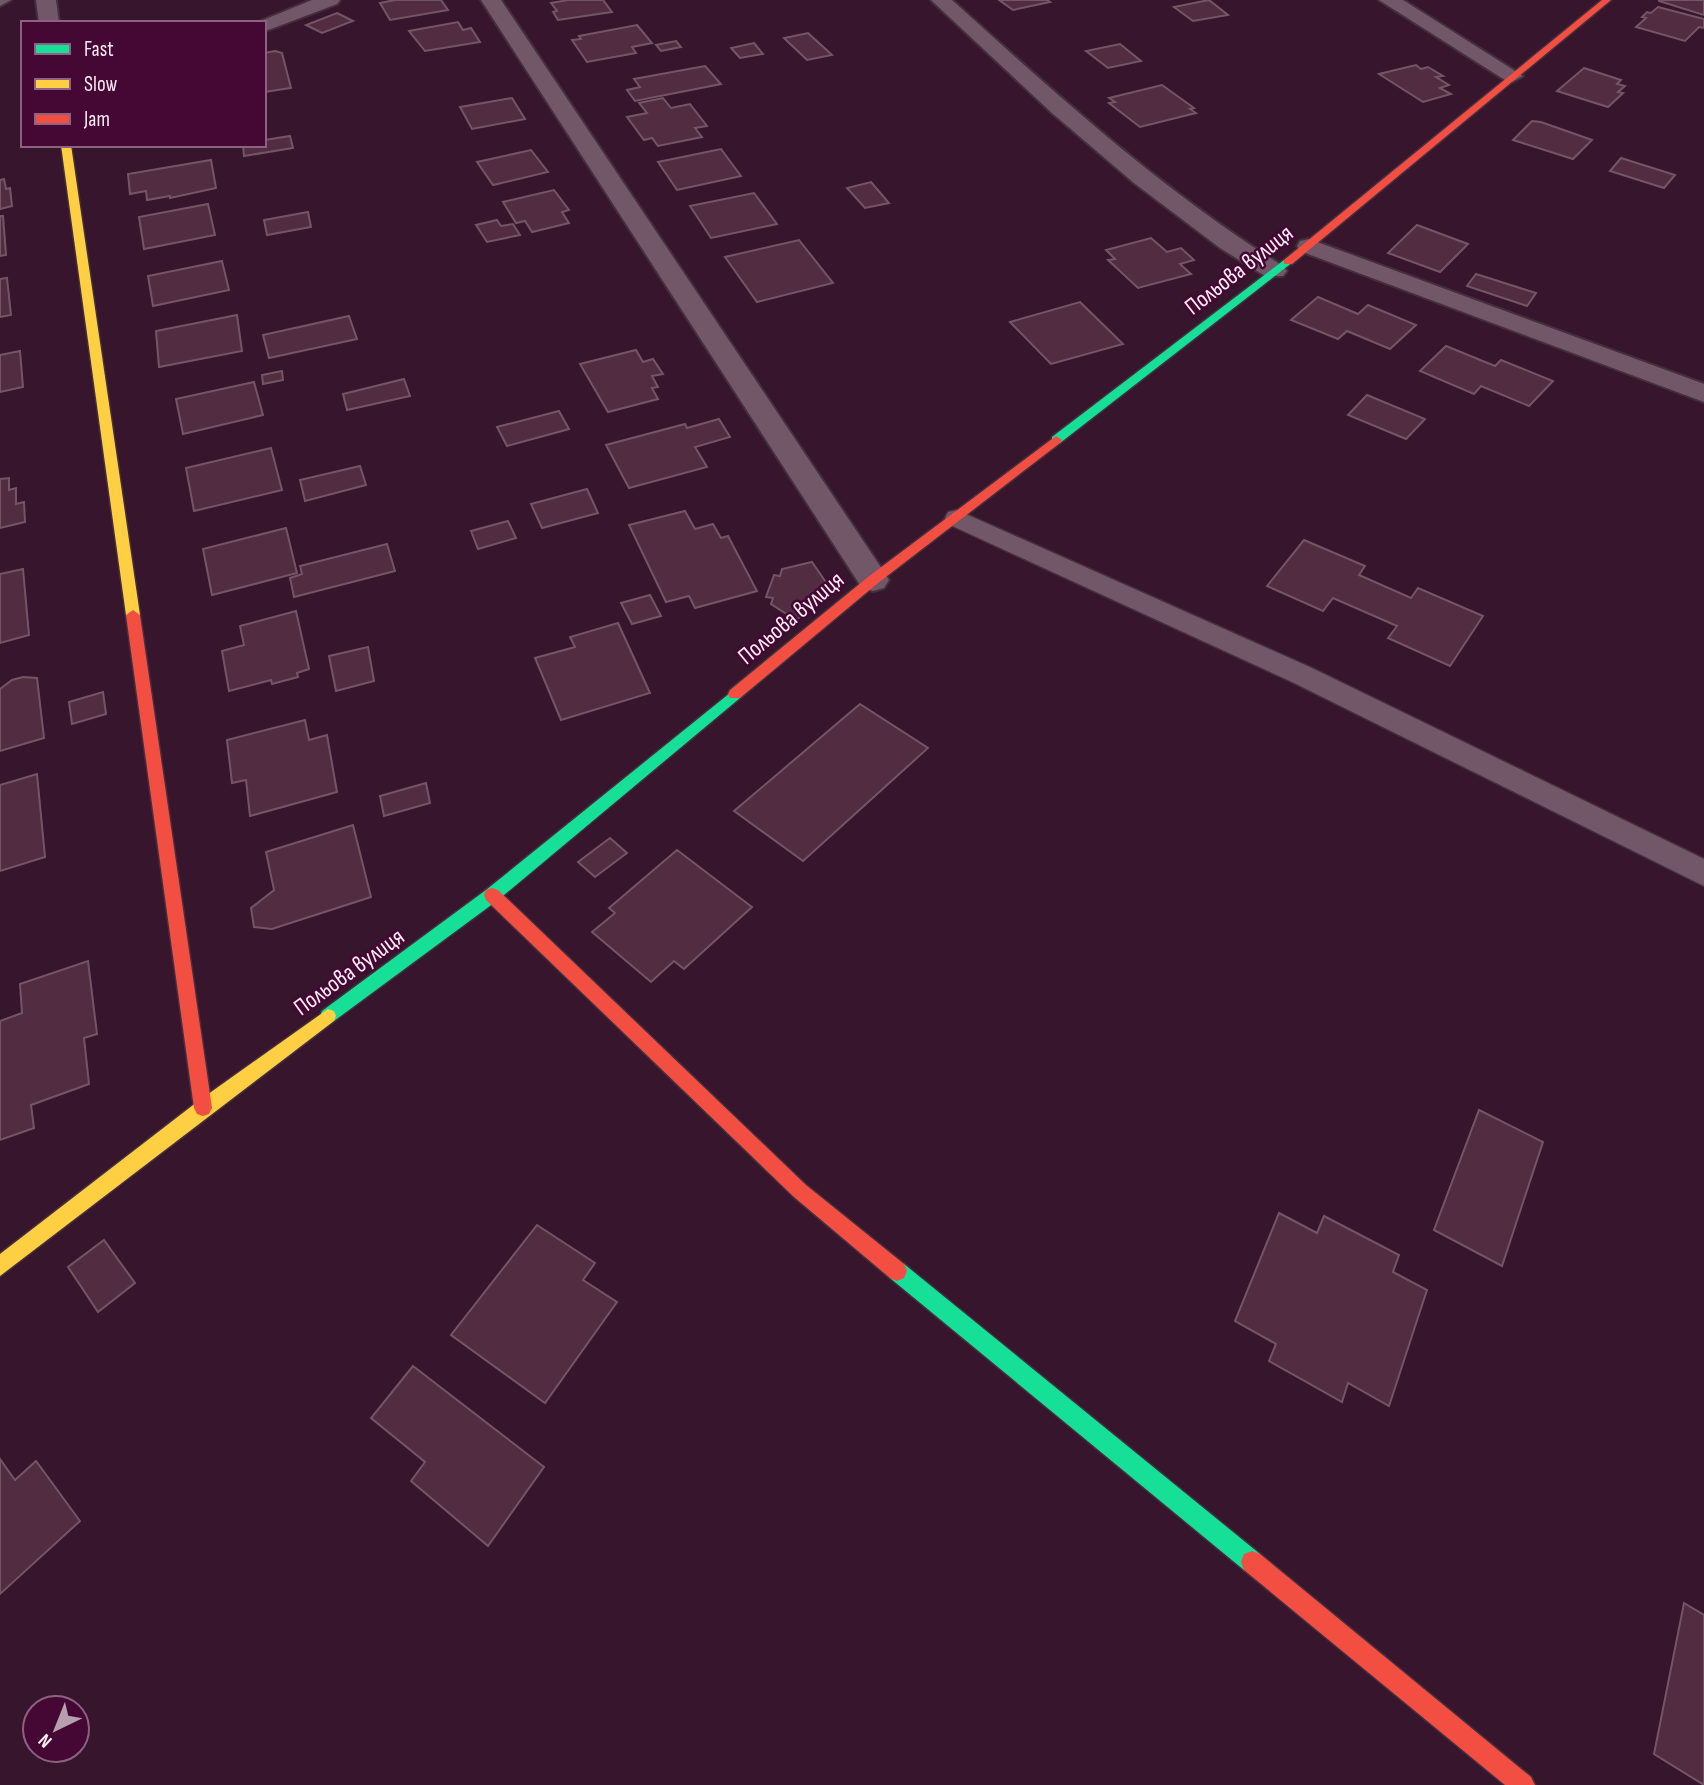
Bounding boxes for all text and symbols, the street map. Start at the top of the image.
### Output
legend [21,21,266,147]
text: Fast [84,37,114,62]
text: Slow [84,72,118,97]
text: Jam [83,107,110,132]
street label: Польова вулиця [1179,219,1299,321]
street label: Польова вулиця [732,565,850,671]
street label: Польова вулиця [288,922,410,1022]
north arrow [21,1694,91,1764]
text: N [34,1728,57,1752]

